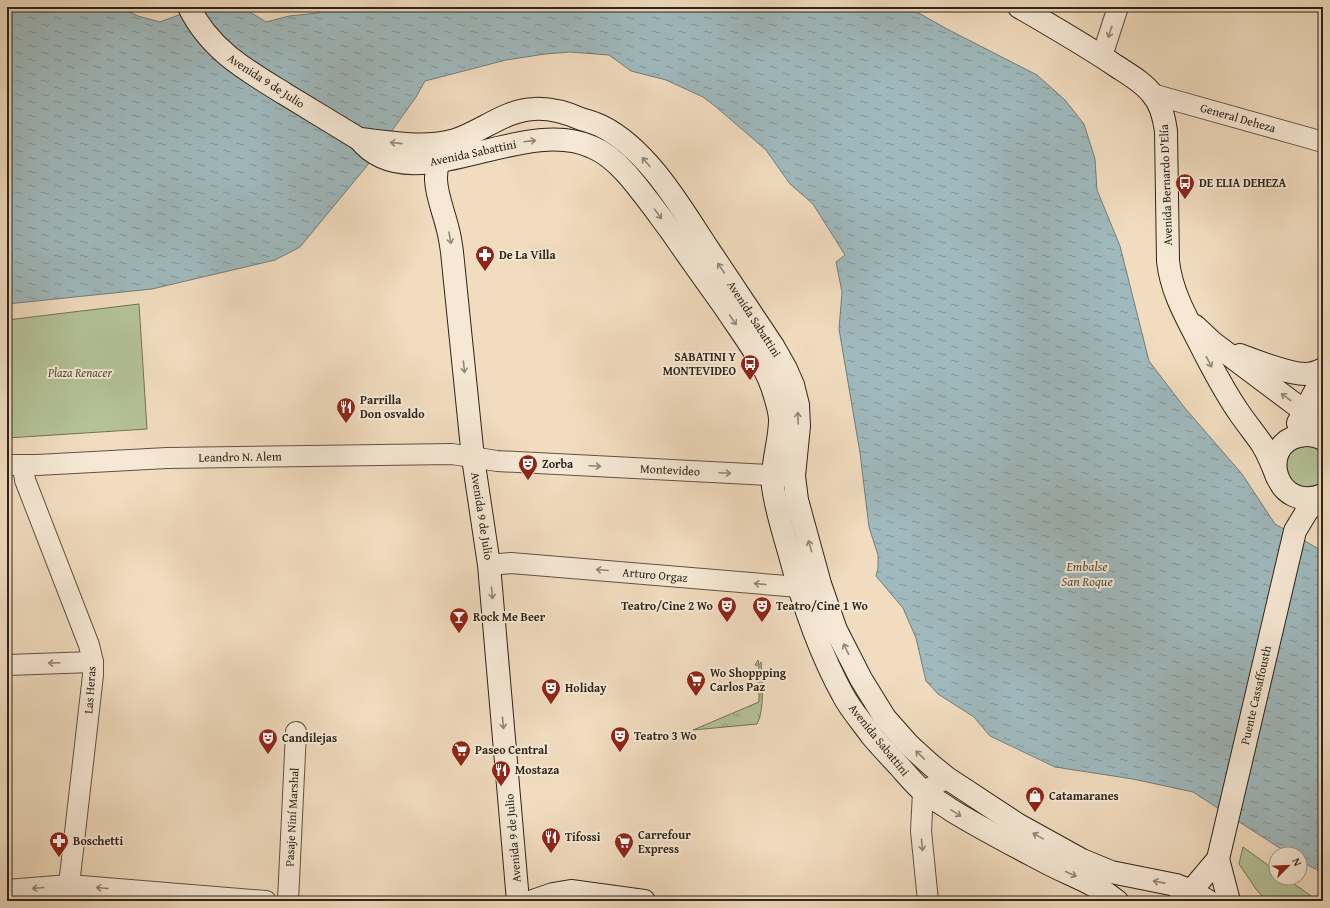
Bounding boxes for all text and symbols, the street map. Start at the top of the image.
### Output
one-way arrow [1106,25,1113,38]
street label: Avenida 9 de Julio [224,49,308,112]
street label: General Deheza [1198,99,1278,137]
street label: Avenida Bernardo D'Elía [1155,124,1176,246]
street label: Avenida Sabattini [428,135,518,170]
one-way arrow [523,137,536,145]
one-way arrow [390,140,403,147]
one-way arrow [641,157,650,167]
bus stop icon: DE ELIA DEHEZA [1174,172,1196,200]
place label: DE ELIA DEHEZA [1199,174,1287,191]
one-way arrow [654,208,662,219]
one-way arrow [446,231,454,244]
pharmacy icon: De La Villa [474,244,496,272]
place label: De La Villa [499,246,557,263]
one-way arrow [716,262,724,274]
street label: Avenida Sabattini [723,277,786,361]
one-way arrow [729,314,737,325]
place label: SABATINI Y MONTEVIDEO [663,348,737,379]
bus stop icon: SABATINI Y MONTEVIDEO [739,353,761,381]
one-way arrow [1206,356,1213,368]
one-way arrow [461,360,468,373]
park label: Plaza Renacer [47,364,112,381]
place label: Parrilla Don osvaldo [360,391,425,422]
one-way arrow [1281,393,1292,402]
restaurant icon: Parrilla Don osvaldo [335,396,357,424]
one-way arrow [795,412,802,425]
street label: Leandro N. Alem [198,447,282,466]
theatre icon: Zorba [517,453,539,481]
place label: Zorba [542,455,574,472]
street label: Montevideo [640,459,700,480]
one-way arrow [588,463,601,470]
one-way arrow [718,469,731,477]
street label: Avenida 9 de Julio [467,471,498,561]
one-way arrow [806,540,813,553]
water label: Embalse San Roque [1061,557,1113,591]
street label: Arturo Orgaz [622,563,688,586]
one-way arrow [596,567,609,574]
one-way arrow [754,580,767,587]
one-way arrow [488,586,495,599]
theatre icon: Teatro/Cine 2 Wo [716,595,738,623]
theatre icon: Teatro/Cine 1 Wo [751,595,773,623]
place label: Teatro/Cine 2 Wo [621,597,714,614]
place label: Teatro/Cine 1 Wo [776,597,868,614]
bar icon: Rock Me Beer [448,606,470,634]
place label: Rock Me Beer [473,608,546,625]
street label: Puente Cassaffousth [1236,643,1275,746]
one-way arrow [841,644,849,656]
one-way arrow [48,660,61,667]
place label: Wo Shoppping Carlos Paz [710,664,787,695]
street label: Las Heras [79,665,100,714]
supermarket icon: Wo Shoppping Carlos Paz [685,669,707,697]
theatre icon: Holiday [540,677,562,705]
place label: Holiday [565,679,607,696]
street label: Avenida Sabattini [845,700,914,780]
one-way arrow [499,716,506,729]
theatre icon: Teatro 3 Wo [609,725,631,753]
theatre icon: Candilejas [257,727,279,755]
place label: Teatro 3 Wo [634,727,697,744]
place label: Candilejas [282,729,337,746]
supermarket icon: Paseo Central [450,739,472,767]
place label: Paseo Central [475,741,548,758]
one-way arrow [915,750,925,760]
restaurant icon: Mostaza [490,759,512,787]
place label: Mostaza [515,761,560,778]
street label: Pasaje Niní Marshal [280,766,303,867]
shop icon: Catamaranes [1024,785,1046,813]
place label: Catamaranes [1049,787,1119,804]
street label: Avenida 9 de Julio [500,793,525,883]
one-way arrow [950,809,961,817]
restaurant icon: Tifossi [540,826,562,854]
place label: Carrefour Express [638,826,691,857]
place label: Tifossi [565,828,601,845]
pharmacy icon: Boschetti [48,830,70,858]
supermarket icon: Carrefour Express [613,831,635,859]
place label: Boschetti [73,832,123,849]
one-way arrow [1032,832,1044,839]
one-way arrow [919,838,926,851]
north arrow [1268,846,1308,886]
text: N [1288,855,1306,869]
one-way arrow [1064,871,1076,878]
one-way arrow [1153,877,1166,885]
one-way arrow [32,884,45,891]
one-way arrow [96,884,109,891]

